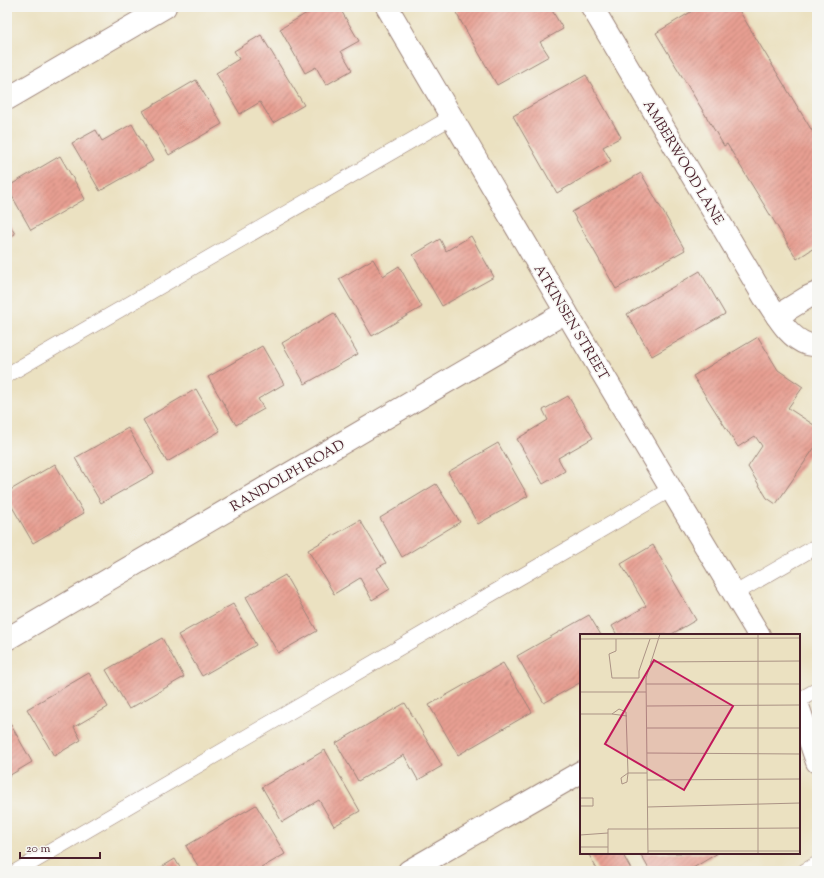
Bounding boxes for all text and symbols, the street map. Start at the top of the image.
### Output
street label: AMBERWOOD LANE [637,97,728,230]
street label: ATKINSEN STREET [528,261,613,385]
street label: RANDOLPH ROAD [227,436,349,518]
inset map [580,634,800,854]
scale bar [20,834,100,860]
text: 20 m [26,840,51,858]

